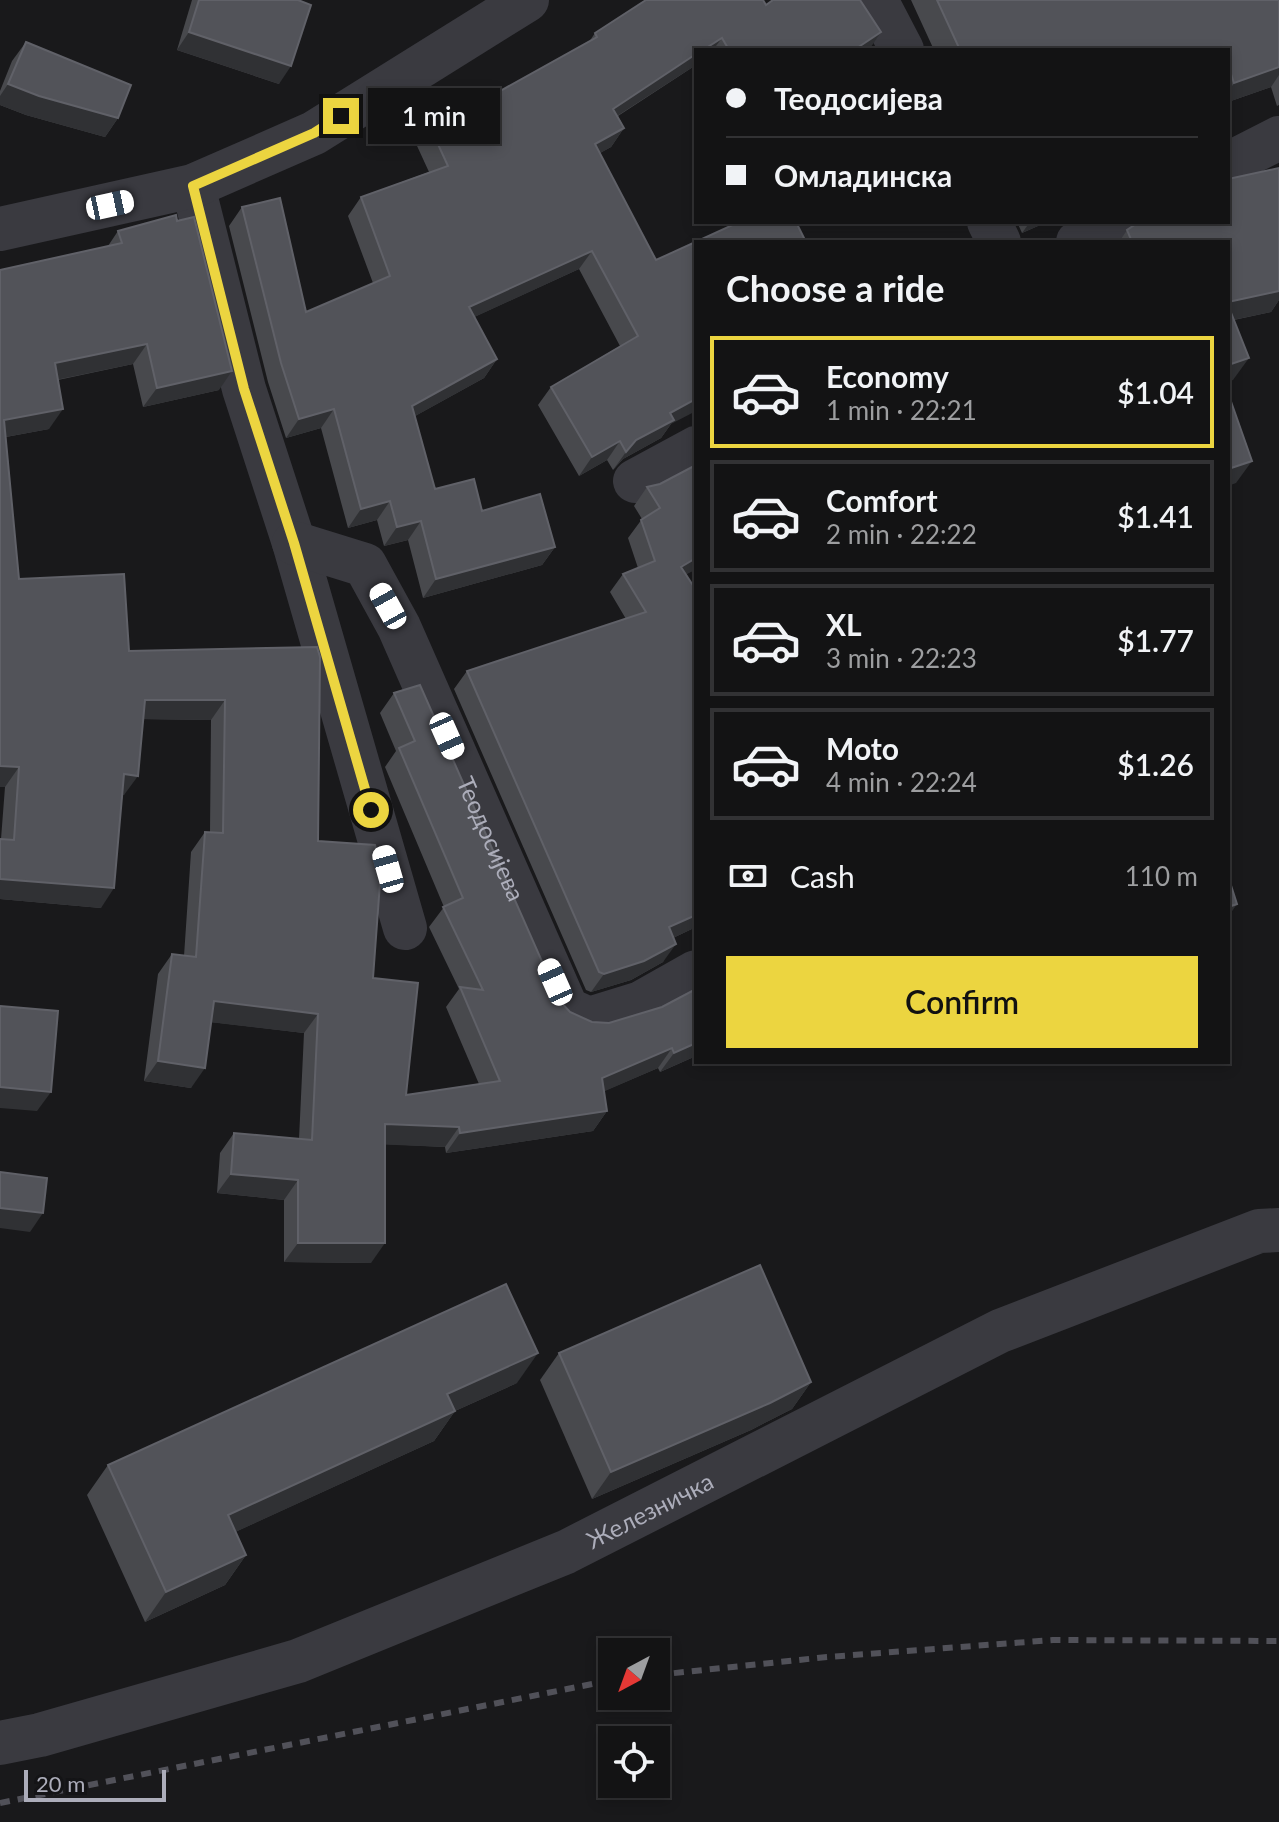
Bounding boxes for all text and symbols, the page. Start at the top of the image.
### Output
text: Теодосијева [774,80,943,116]
callout: 1 min [369,88,501,144]
route end [323,98,359,134]
text: 1 min [402,100,466,132]
text: Омладинска [774,157,952,193]
car [84,188,136,222]
text: Choose a ride [726,266,945,310]
icon: car [730,356,802,428]
text: Economy [826,358,949,394]
text: $1.04 [1117,374,1194,410]
text: 1 min · 22:21 [826,394,977,426]
icon: car [730,480,802,552]
text: Comfort [826,482,938,518]
text: $1.41 [1117,498,1194,534]
text: 2 min · 22:22 [826,518,977,550]
car [366,579,410,633]
icon: car [730,604,802,676]
text: XL [826,606,862,642]
text: $1.77 [1117,622,1194,658]
text: 3 min · 22:23 [826,642,977,674]
car [426,709,468,763]
icon: car [730,728,802,800]
text: Moto [826,730,899,766]
text: $1.26 [1117,746,1194,782]
text: 4 min · 22:24 [826,766,977,798]
street label: Теодосијева [452,772,532,905]
route start [353,792,389,828]
car [370,843,406,895]
icon: cash [726,854,770,898]
text: Cash [790,858,855,894]
text: 110 m [1125,860,1198,892]
car [534,955,576,1009]
button: Confirm [726,956,1198,1048]
street label: Железничка [581,1465,717,1554]
north arrow [598,1638,670,1710]
map controls [598,1638,670,1798]
button: locate [598,1726,670,1798]
scale bar [24,1766,166,1802]
text: 20 m [36,1770,85,1797]

